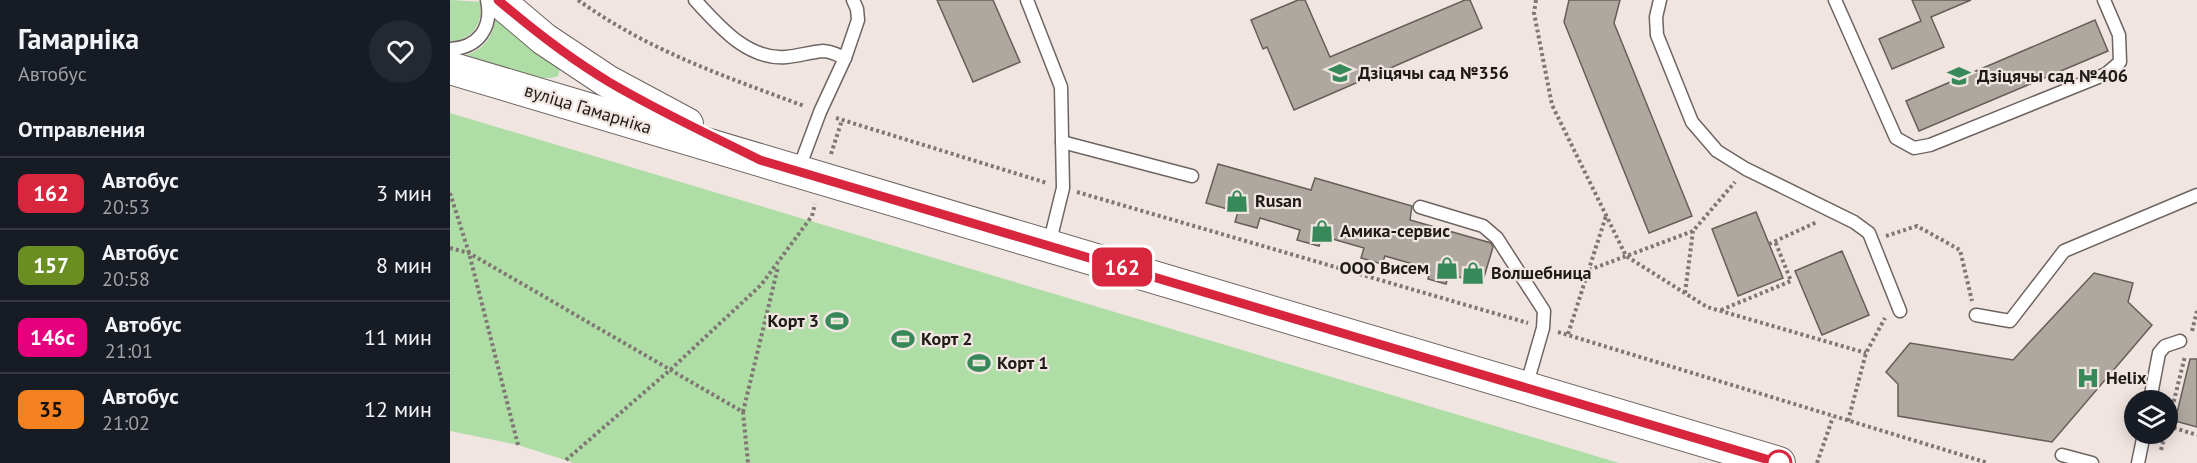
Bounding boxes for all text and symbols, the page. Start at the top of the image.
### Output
text: Гамарніка [18,20,139,57]
button: heart [369,20,432,83]
school or university icon: Дзіцячы сад №356 [1327,60,1353,86]
text: Автобус [18,61,87,87]
place label: Дзіцячы сад №356 [1358,61,1509,84]
school or university icon: Дзіцячы сад №406 [1946,63,1972,89]
place label: Дзіцячы сад №406 [1977,64,2128,87]
street label: вуліца Гамарніка [522,78,655,139]
text: Отправления [18,115,145,143]
text: Автобус [102,166,179,194]
text: 3 мин [376,179,432,207]
text: 162 [33,180,69,207]
shop icon: Rusan [1224,188,1250,214]
place label: Rusan [1255,189,1302,212]
text: 20:53 [102,194,150,220]
shop icon: Амика-сервис [1309,218,1335,244]
place label: Амика-сервис [1340,219,1450,242]
text: Автобус [102,238,179,266]
line badge: 162 [1088,248,1156,286]
text: 8 мин [376,251,432,279]
text: 157 [33,252,69,279]
text: 162 [1104,254,1140,281]
shop icon: ООО Висем [1434,255,1460,281]
place label: ООО Висем [1339,256,1429,279]
shop icon: Волшебница [1460,260,1486,286]
place label: Волшебница [1491,261,1591,284]
text: 20:58 [102,266,150,292]
sports icon: Корт 3 [824,308,850,334]
place label: Корт 3 [768,309,819,332]
text: Автобус [105,310,182,338]
text: 11 мин [364,323,432,351]
text: 146с [30,324,75,351]
sports icon: Корт 2 [890,326,916,352]
place label: Корт 2 [921,327,973,350]
text: 21:01 [105,338,153,364]
sports icon: Корт 1 [966,350,992,376]
place label: Корт 1 [997,351,1049,374]
hospital icon: Helix [2075,365,2101,391]
place label: Helix [2106,366,2147,389]
text: Автобус [102,382,179,410]
map controls [2124,390,2178,444]
button: layers [2124,390,2178,444]
text: 12 мин [364,395,432,423]
text: 35 [39,396,63,423]
text: 21:02 [102,410,150,436]
unlabelled marker [1766,450,1792,463]

